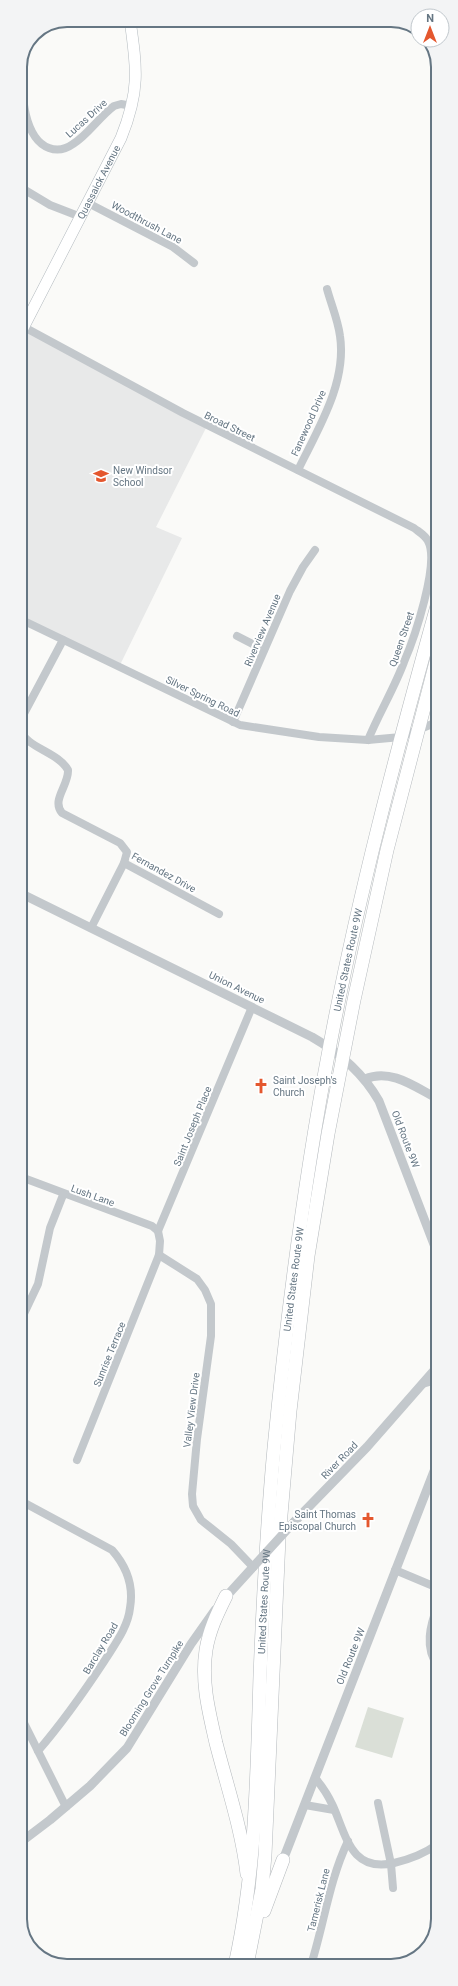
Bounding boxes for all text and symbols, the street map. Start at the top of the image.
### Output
north arrow [410,8,450,48]
text: N [426,12,434,25]
street label: Lucas Drive [64,97,109,140]
street label: Quassaick Avenue [75,143,122,221]
street label: Woodthrush Lane [110,199,184,246]
street label: Fanewood Drive [289,388,328,458]
street label: Broad Street [203,409,257,443]
place label: New Windsor School [113,465,173,488]
school or university icon: New Windsor School [92,467,110,485]
street label: Riverview Avenue [242,592,283,668]
street label: Queen Street [387,610,416,668]
street label: Silver Spring Road [164,674,241,719]
street label: Fernandez Drive [130,850,198,895]
street label: United States Route 9W [332,907,364,1012]
street label: Union Avenue [207,969,267,1006]
place label: Saint Joseph's Church [273,1075,337,1098]
church icon: Saint Joseph's Church [252,1077,270,1095]
street label: Saint Joseph Place [171,1085,214,1168]
street label: Old Route 9W [390,1109,422,1169]
street label: Lush Lane [70,1183,116,1208]
street label: United States Route 9W [282,1226,306,1332]
street label: Sunrise Terrace [91,1320,127,1388]
street label: Valley View Drive [181,1372,202,1448]
street label: River Road [319,1439,360,1481]
place label: Saint Thomas Episcopal Church [279,1509,356,1532]
church icon: Saint Thomas Episcopal Church [359,1511,377,1529]
street label: United States Route 9W [256,1549,272,1654]
street label: Barclay Road [81,1620,120,1676]
street label: Old Route 9W [334,1626,367,1686]
street label: Blooming Grove Turnpike [117,1638,186,1738]
street label: Tamerisk Lane [305,1867,332,1933]

